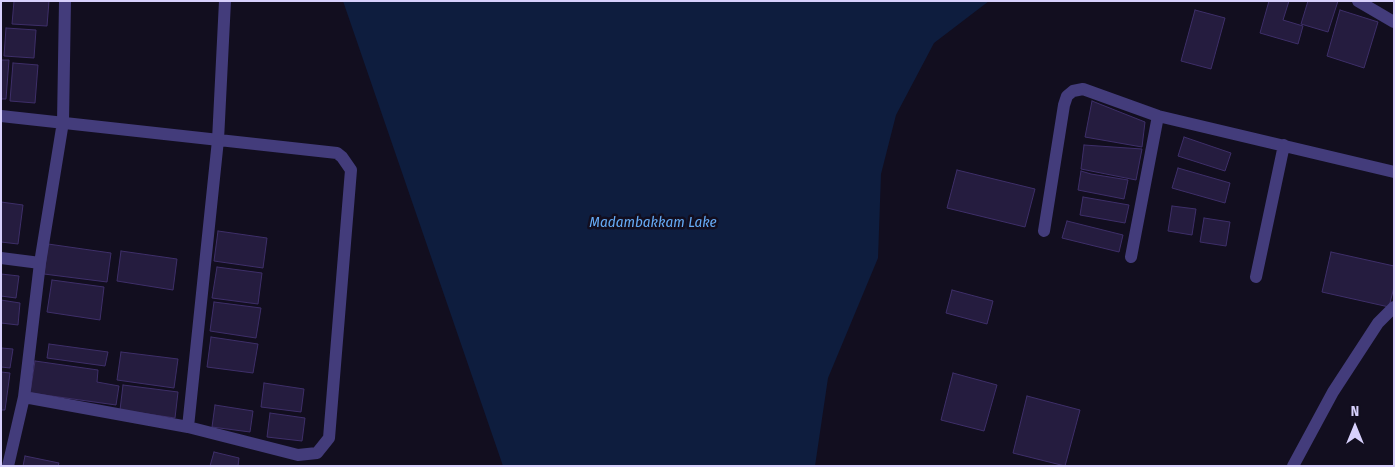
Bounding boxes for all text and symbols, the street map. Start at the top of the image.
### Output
water label: Madambakkam Lake [589,214,717,232]
north arrow [1330,402,1380,452]
text: N [1351,403,1359,420]

